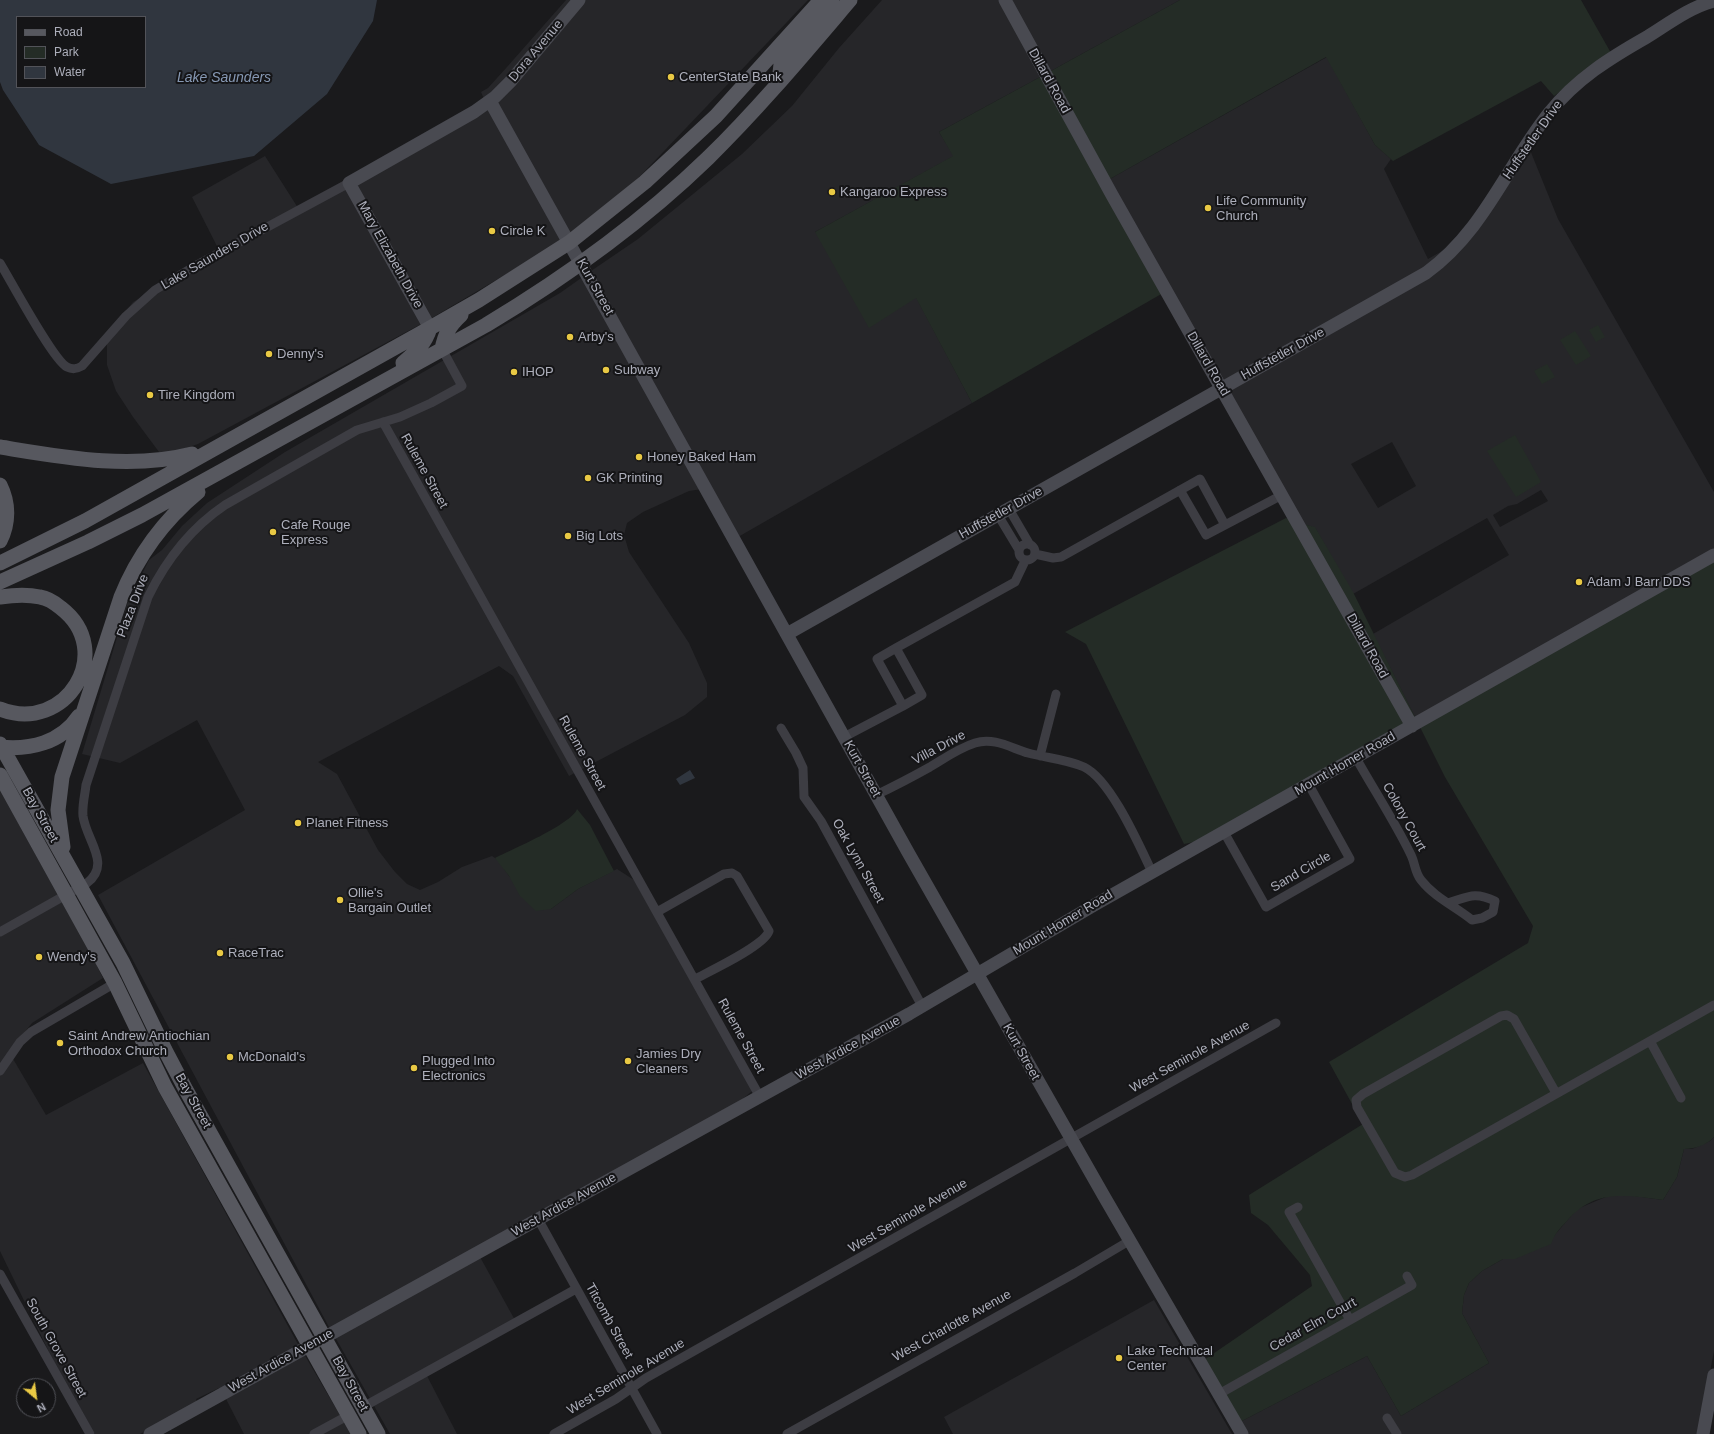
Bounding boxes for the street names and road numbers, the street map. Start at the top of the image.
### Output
street label: Dora Avenue [506,17,566,85]
street label: Dillard Road [1025,46,1073,116]
street label: Huffstetler Drive [1500,97,1566,183]
street label: Mary Elizabeth Drive [354,199,426,311]
street label: Lake Saunders Drive [159,219,271,293]
street label: Kurt Street [573,256,617,318]
street label: Huffstetler Drive [1239,325,1327,383]
street label: Dillard Road [1183,329,1233,399]
street label: Ruleme Street [397,431,451,511]
street label: Huffstetler Drive [957,484,1045,542]
street label: Plaza Drive [114,572,152,640]
street label: Dillard Road [1343,611,1391,681]
street label: Ruleme Street [555,713,609,793]
street label: Villa Drive [910,727,968,769]
street label: Mount Homer Road [1292,729,1398,799]
street label: Kurt Street [840,738,884,800]
street label: Colony Court [1379,780,1429,854]
street label: Bay Street [18,785,62,845]
street label: Oak Lynn Street [829,816,887,906]
street label: Sand Circle [1268,848,1334,896]
street label: Mount Homer Road [1010,887,1116,959]
street label: Ruleme Street [714,996,768,1076]
street label: West Ardice Avenue [793,1013,903,1083]
street label: West Seminole Avenue [1127,1018,1253,1096]
street label: Kurt Street [999,1021,1043,1083]
street label: Bay Street [171,1071,215,1131]
street label: West Ardice Avenue [509,1170,619,1240]
street label: West Seminole Avenue [846,1176,970,1256]
street label: Titcomb Street [582,1280,636,1362]
street label: West Charlotte Avenue [890,1287,1014,1365]
street label: Cedar Elm Court [1267,1295,1359,1355]
street label: South Grove Street [22,1296,90,1400]
street label: West Ardice Avenue [226,1326,336,1396]
street label: West Seminole Avenue [564,1336,688,1418]
street label: Bay Street [328,1354,372,1414]

